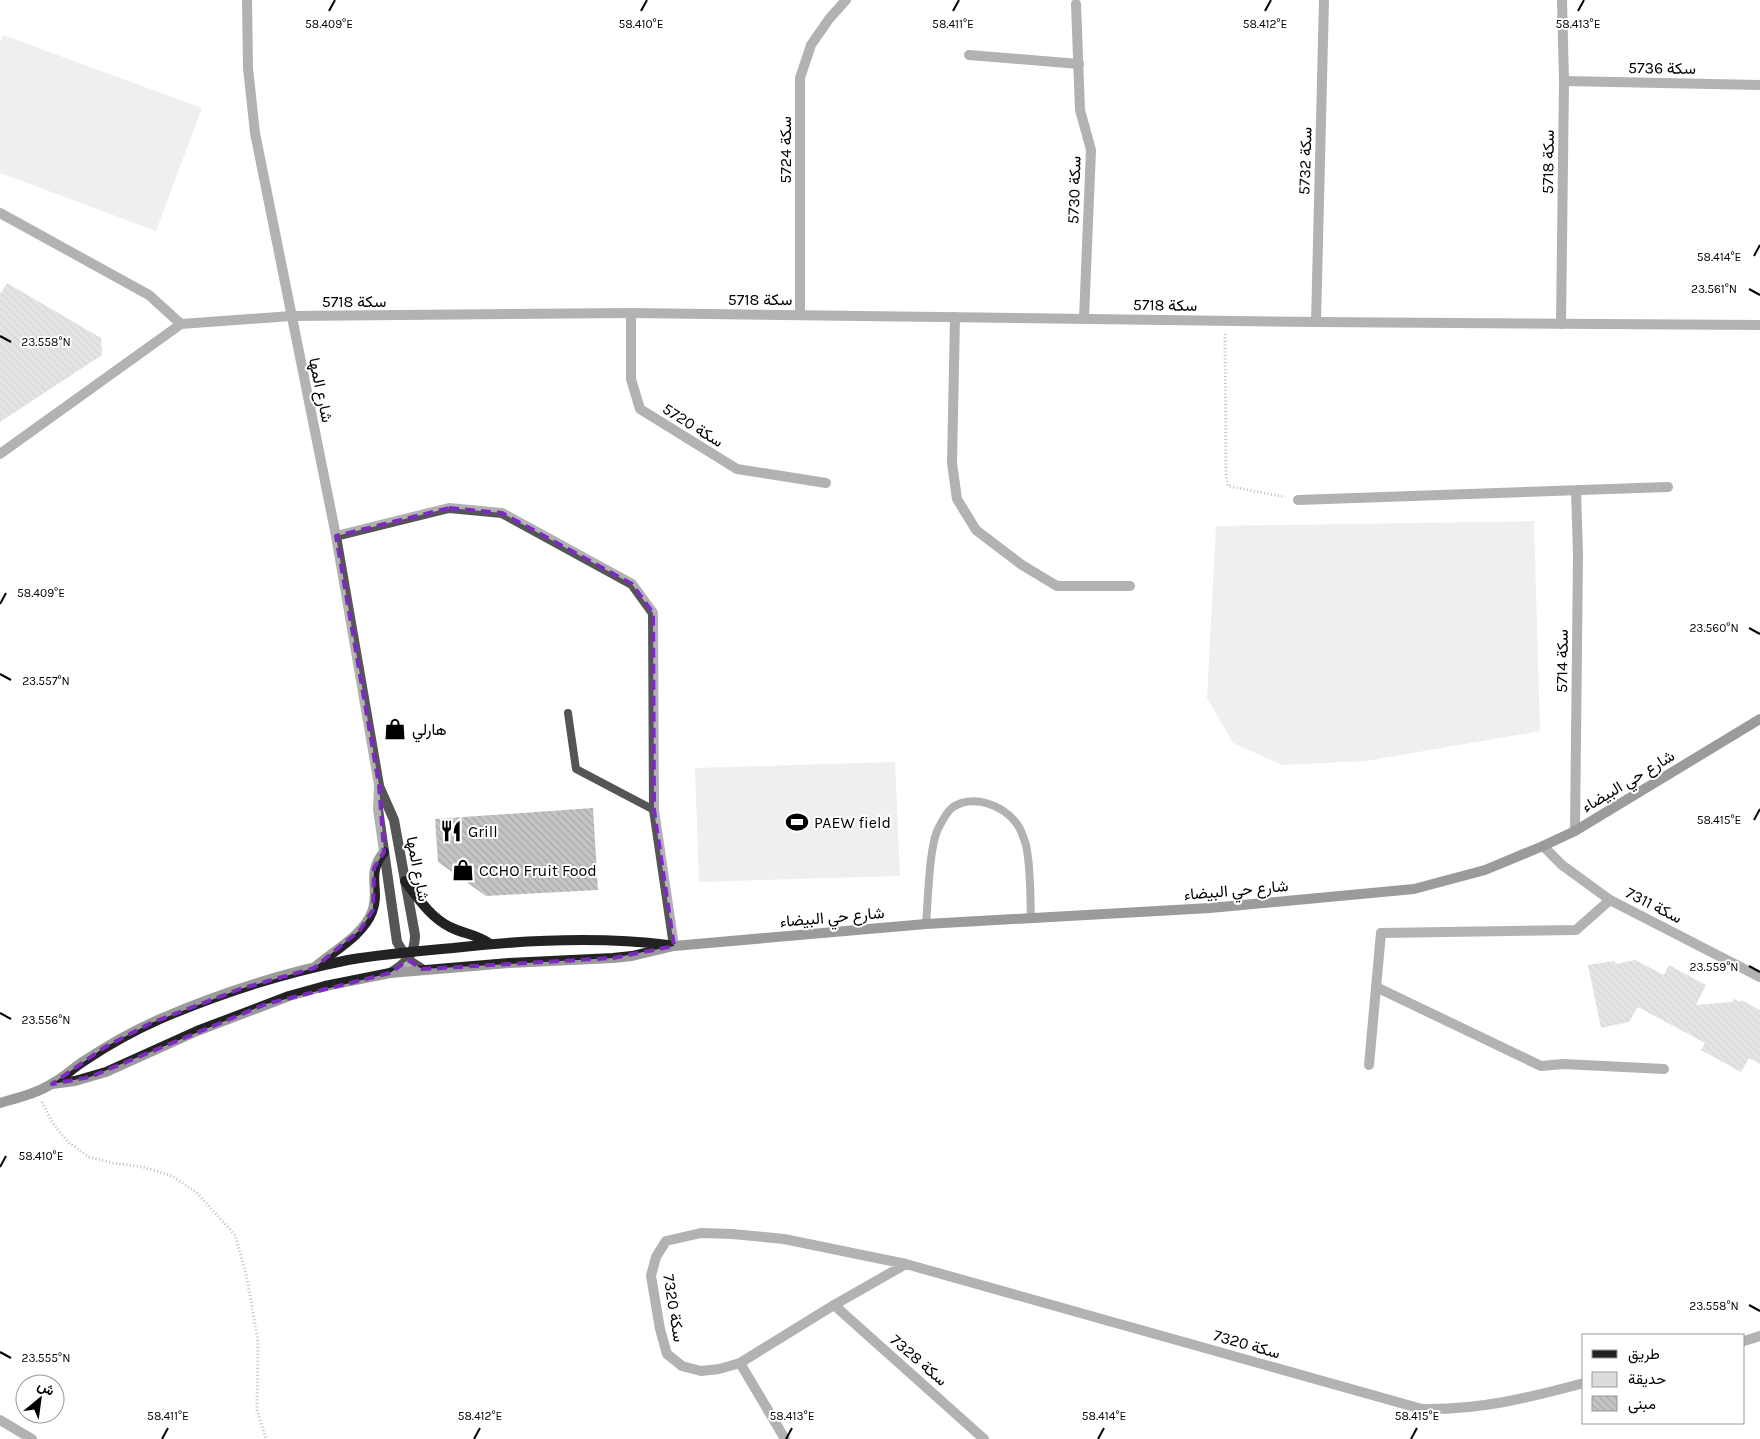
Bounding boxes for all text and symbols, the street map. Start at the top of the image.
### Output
text: 58.409°E [305,17,353,31]
text: 58.410°E [619,17,663,31]
text: 58.411°E [932,17,974,31]
text: 58.412°E [1243,17,1287,31]
text: 58.413°E [1556,17,1600,31]
street label: سكة 5736 [1628,58,1696,78]
street label: سكة 5724 [776,116,795,184]
street label: سكة 5732 [1294,127,1316,195]
street label: سكة 5718 [1538,130,1558,194]
street label: سكة 5730 [1063,155,1085,225]
text: 58.414°E [1697,250,1741,264]
text: 23.561°N [1691,282,1737,296]
street label: سكة 5718 [728,290,792,309]
street label: سكة 5718 [322,292,386,311]
street label: سكة 5718 [1133,295,1197,315]
text: 23.558°N [21,335,71,349]
street label: شارع المها [303,356,337,424]
street label: سكة 5720 [659,399,727,451]
text: 58.409°E [17,586,65,600]
text: 23.560°N [1689,621,1739,635]
street label: سكة 5714 [1552,629,1572,693]
text: 23.557°N [22,674,70,688]
shop icon: هارلي [382,716,408,742]
place label: هارلي [412,720,447,743]
street label: شارع حي البيضاء [1578,746,1680,820]
sports icon: PAEW field [784,809,810,835]
place label: PAEW field [814,813,891,832]
text: 58.415°E [1697,813,1741,827]
restaurant icon: Grill [438,818,464,844]
place label: Grill [468,822,498,841]
street label: شارع المها [400,835,434,903]
shop icon: CCHO Fruit Food [450,857,476,883]
place label: CCHO Fruit Food [479,861,597,880]
street label: شارع حي البيضاء [1183,876,1289,908]
street label: سكة 7311 [1623,883,1685,927]
street label: شارع حي البيضاء [779,903,885,935]
text: 23.559°N [1690,960,1738,974]
text: 23.556°N [22,1013,70,1027]
text: 58.410°E [19,1149,63,1163]
street label: سكة 7320 [659,1273,689,1343]
text: 23.558°N [1689,1299,1739,1313]
street label: سكة 7320 [1211,1325,1283,1363]
street label: سكة 7328 [887,1330,951,1390]
legend [1582,1334,1745,1424]
text: طريق [1628,1345,1660,1364]
text: 23.555°N [22,1351,70,1365]
text: حديقة [1628,1370,1666,1388]
north arrow [15,1374,65,1424]
text: ش [35,1377,58,1400]
text: مبنى [1628,1395,1656,1414]
text: 58.411°E [147,1409,189,1423]
text: 58.412°E [458,1409,502,1423]
text: 58.413°E [770,1409,814,1423]
text: 58.414°E [1082,1409,1126,1423]
text: 58.415°E [1395,1409,1439,1423]

